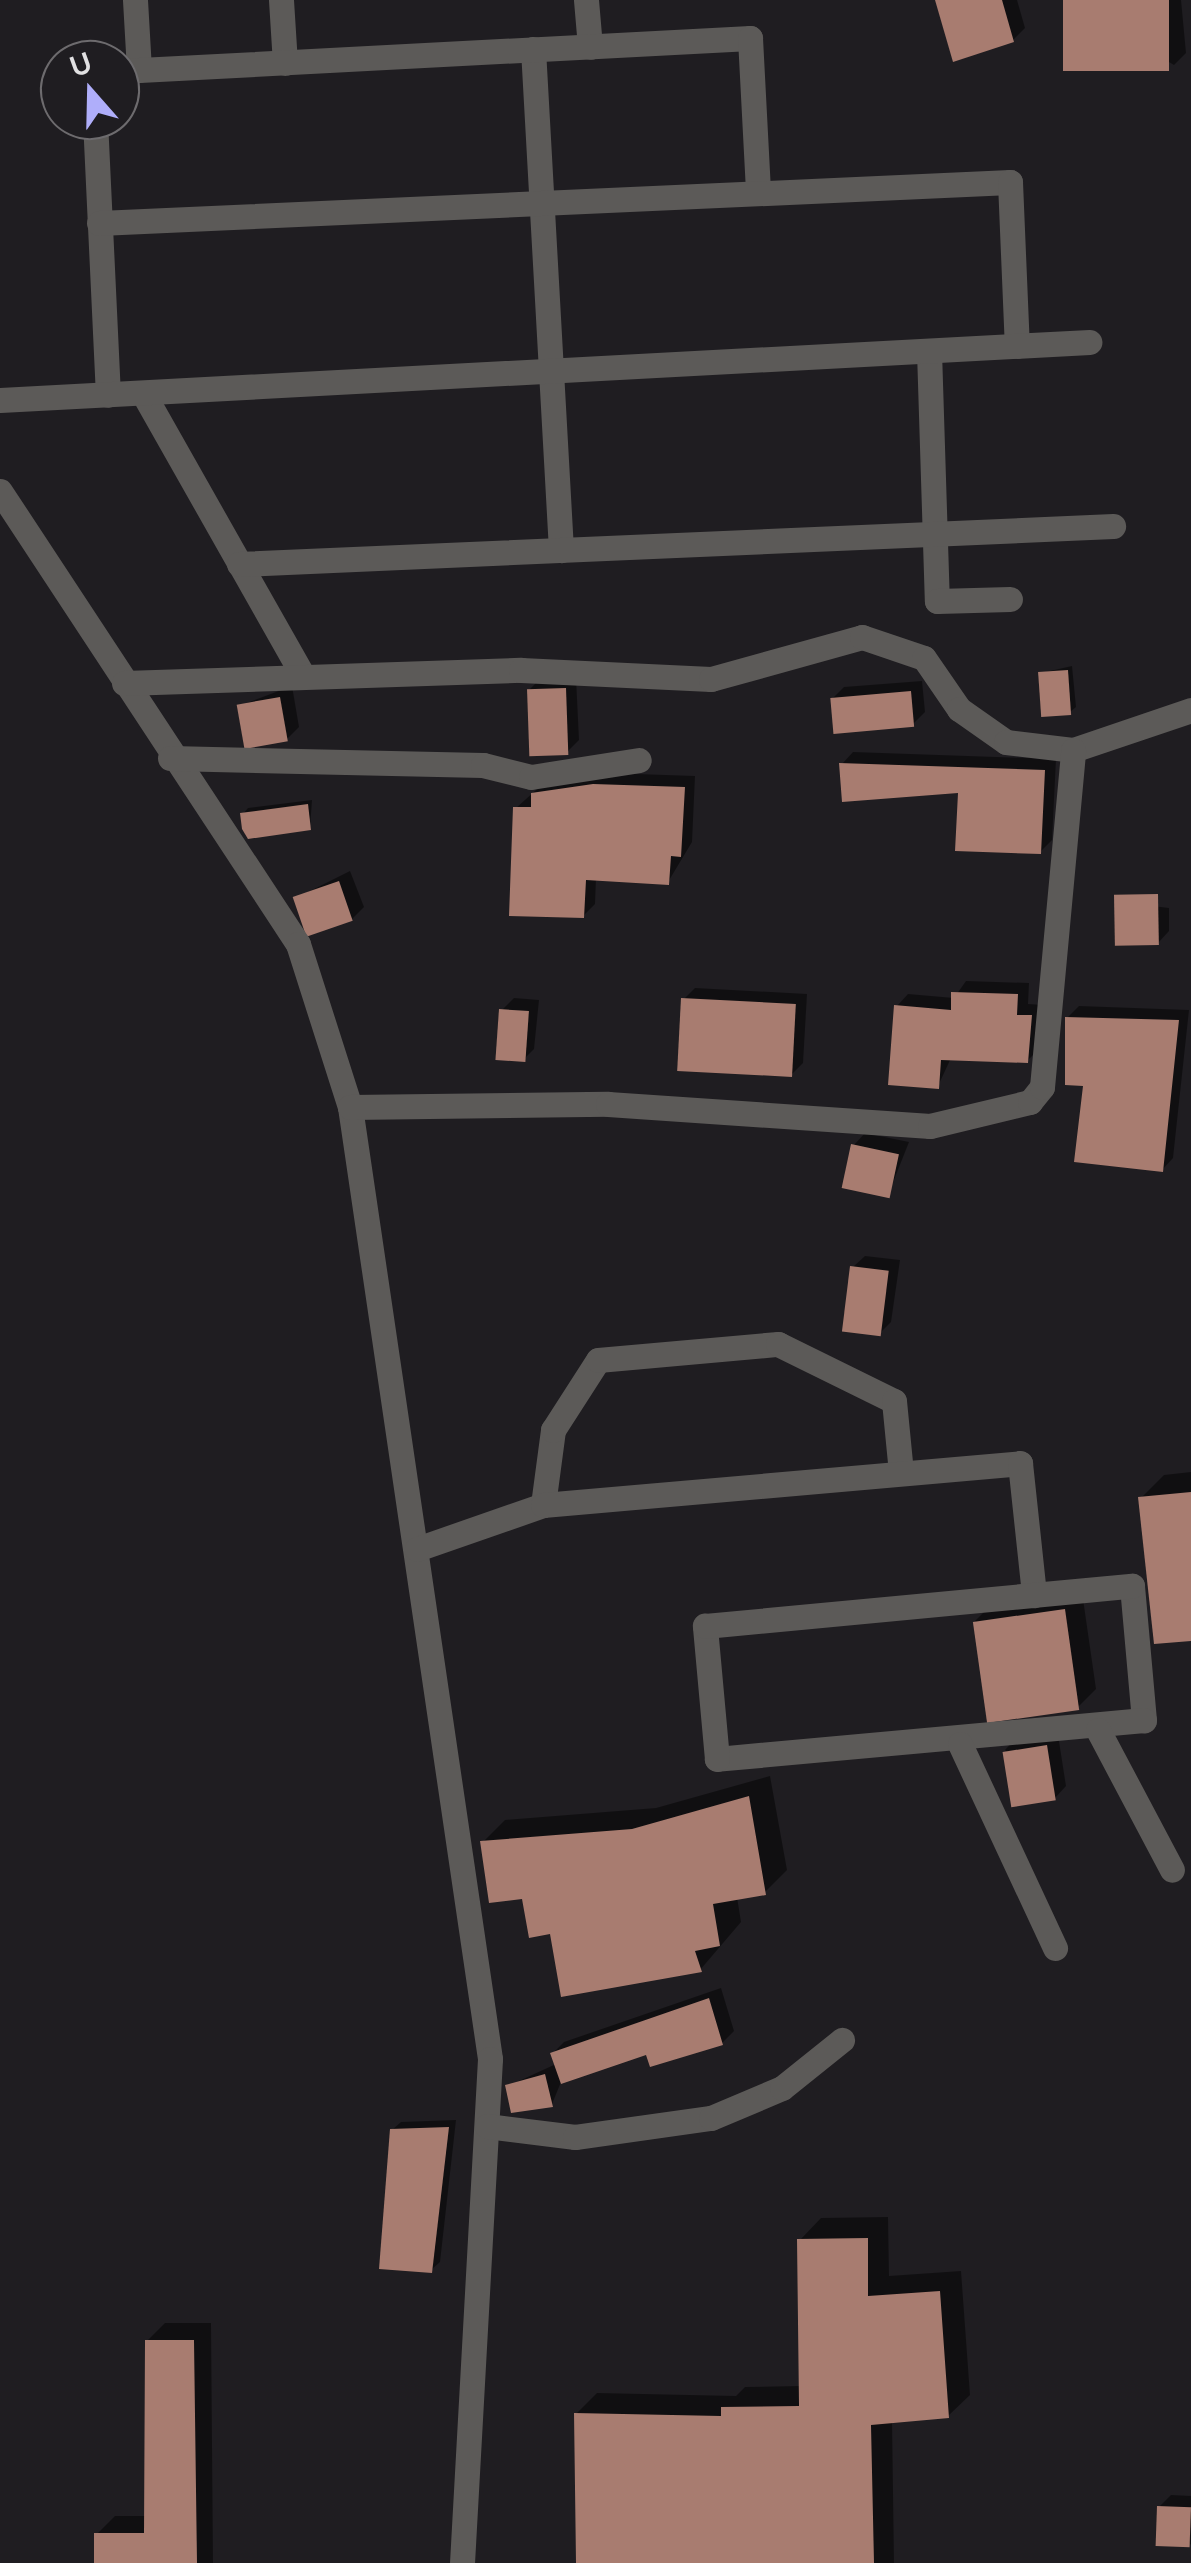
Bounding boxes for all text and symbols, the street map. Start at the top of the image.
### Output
north arrow [40,40,140,140]
text: U [65,44,96,83]

